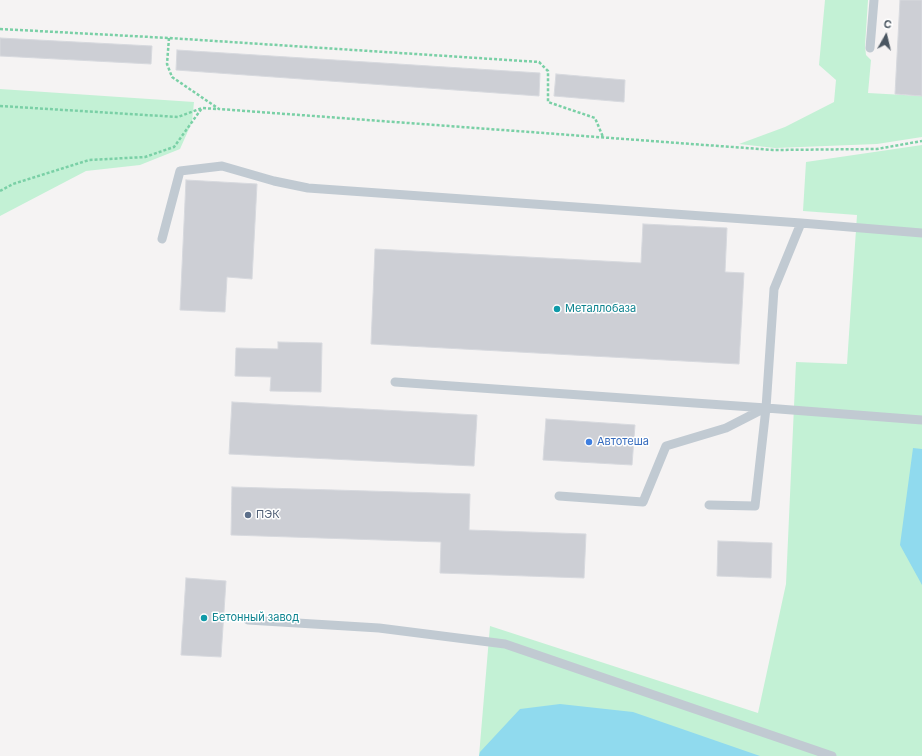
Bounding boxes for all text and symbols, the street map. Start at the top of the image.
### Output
north arrow [866,16,906,56]
text: С [883,17,893,32]
place label: Металлобаза [565,302,636,316]
marker: Металлобаза [552,304,562,314]
place label: Автотеша [597,435,649,449]
marker: Автотеша [584,437,594,447]
place label: ПЭК [256,508,280,522]
marker: ПЭК [243,510,253,520]
place label: Бетонный завод [212,611,299,625]
marker: Бетонный завод [199,613,209,623]

